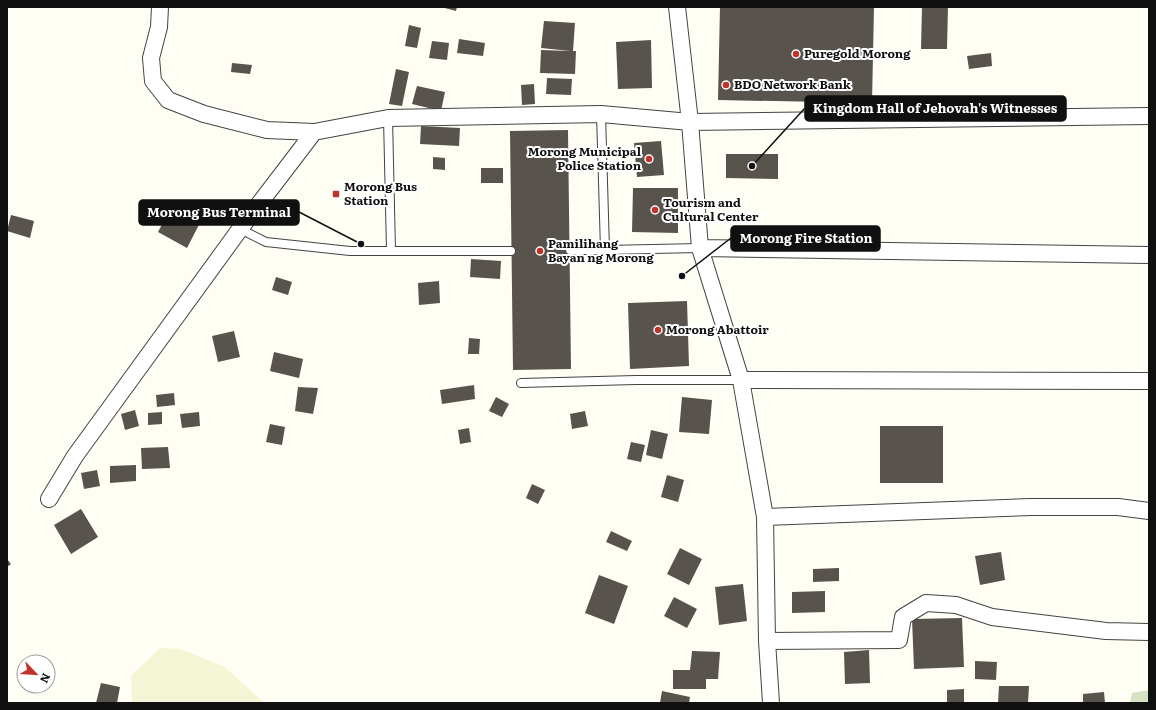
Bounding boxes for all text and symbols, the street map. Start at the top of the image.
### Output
place label: Puregold Morong [804,44,911,62]
marker: Puregold Morong [791,49,801,59]
place label: BDO Network Bank [734,75,852,93]
marker: BDO Network Bank [721,80,731,90]
callout: Kingdom Hall of Jehovah's Witnesses [805,96,1066,121]
text: Kingdom Hall of Jehovah's Witnesses [813,98,1058,117]
place label: Morong Municipal Police Station [528,142,642,174]
marker: Morong Municipal Police Station [644,154,654,164]
place label: Morong Bus Station [344,177,417,209]
marker: Morong Bus Station [331,189,341,199]
place label: Tourism and Cultural Center [663,193,759,225]
callout: Morong Bus Terminal [139,200,299,225]
text: Morong Bus Terminal [147,202,291,221]
marker: Tourism and Cultural Center [650,205,660,215]
callout: Morong Fire Station [731,226,880,251]
text: Morong Fire Station [740,228,872,247]
place label: Pamilihang Bayan ng Morong [548,234,654,266]
marker: Pamilihang Bayan ng Morong [535,246,545,256]
place label: Morong Abattoir [666,320,769,338]
marker: Morong Abattoir [653,325,663,335]
north arrow [16,654,56,694]
text: N [37,671,55,686]

